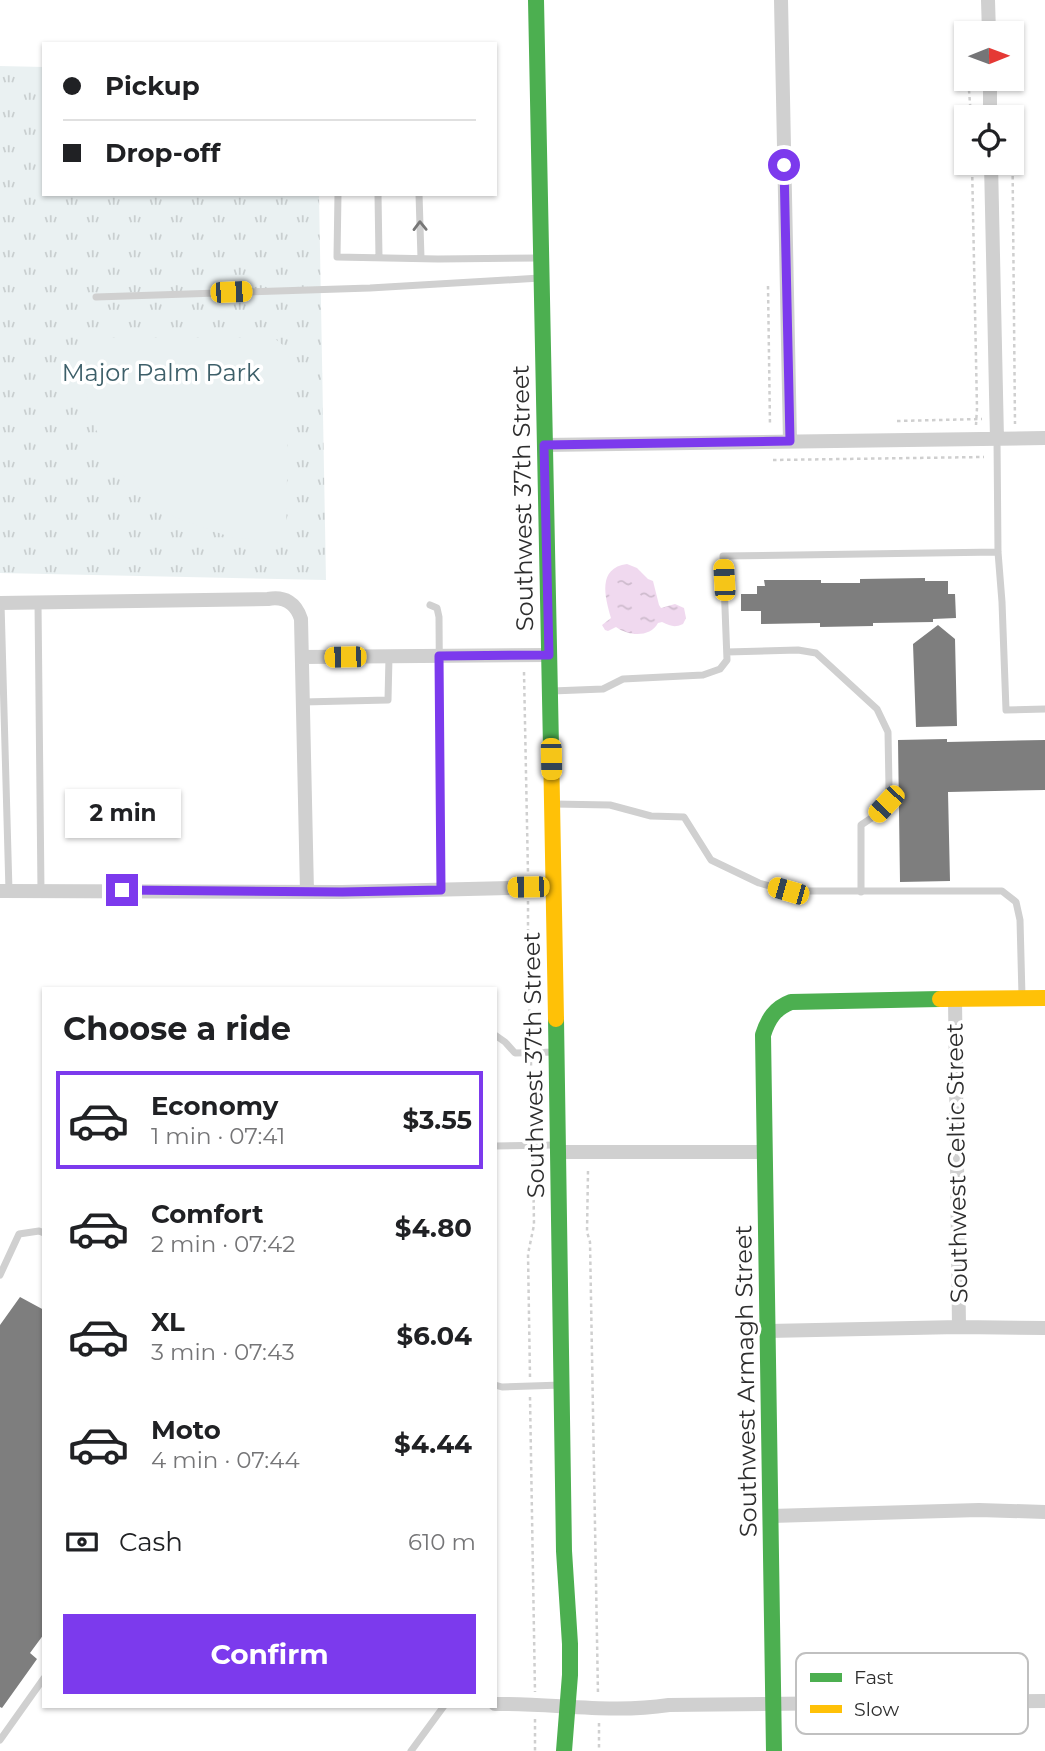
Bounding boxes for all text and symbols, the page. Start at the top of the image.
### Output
north arrow [954,21,1024,91]
map controls [954,21,1024,175]
text: Pickup [105,70,200,102]
button: locate [954,105,1024,175]
text: Drop-off [105,137,220,169]
route start [768,149,800,181]
one-way arrow [412,220,428,231]
car [210,281,253,303]
park label: Major Palm Park [62,358,261,387]
street label: Southwest 37th Street [506,364,539,631]
car [713,558,736,602]
car [324,646,367,668]
car [541,738,562,780]
car [864,781,909,827]
callout: 2 min [64,788,180,838]
text: 2 min [89,799,157,827]
route end [106,874,138,906]
car [765,875,812,907]
car [507,876,550,898]
street label: Southwest 37th Street [517,931,550,1198]
text: Choose a ride [63,1009,291,1048]
street label: Southwest Celtic Street [940,1022,973,1303]
icon: car [67,1089,130,1152]
text: Economy [151,1090,278,1122]
text: $3.55 [402,1104,472,1136]
text: 1 min · 07:41 [151,1122,285,1150]
icon: car [67,1197,130,1260]
text: Comfort [151,1198,263,1230]
text: $4.80 [395,1212,472,1244]
street label: Southwest Armagh Street [728,1224,763,1537]
text: 2 min · 07:42 [151,1230,295,1258]
icon: car [67,1305,130,1368]
text: XL [151,1306,185,1338]
text: $6.04 [397,1320,472,1352]
text: 3 min · 07:43 [151,1338,295,1366]
icon: car [67,1413,130,1476]
text: Moto [151,1414,221,1446]
text: $4.44 [394,1428,472,1460]
text: 4 min · 07:44 [151,1446,300,1474]
icon: cash [63,1523,101,1561]
text: Cash [119,1526,183,1558]
text: 610 m [408,1528,476,1556]
button: Confirm [63,1614,476,1694]
legend [796,1653,1028,1734]
text: Fast [854,1666,894,1689]
text: Slow [854,1698,899,1721]

